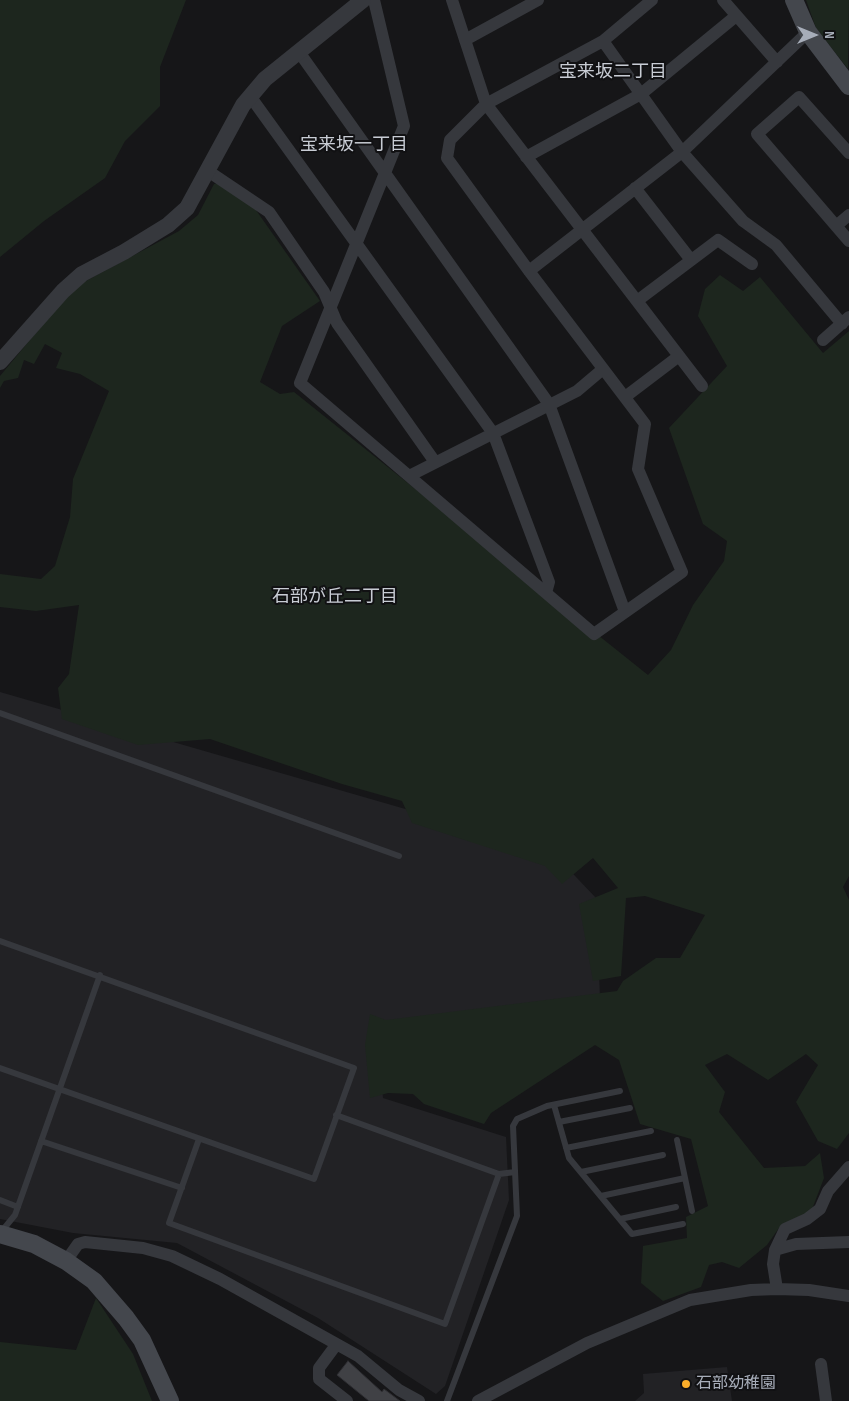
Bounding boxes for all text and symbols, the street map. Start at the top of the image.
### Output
north arrow [789,10,839,60]
text: N [821,31,838,39]
district label: 宝来坂二丁目 [559,61,667,83]
district label: 宝来坂一丁目 [300,134,408,156]
district label: 石部が丘二丁目 [272,586,398,608]
place label: 石部幼稚園 [696,1374,776,1394]
marker: 石部幼稚園 [680,1378,692,1390]

